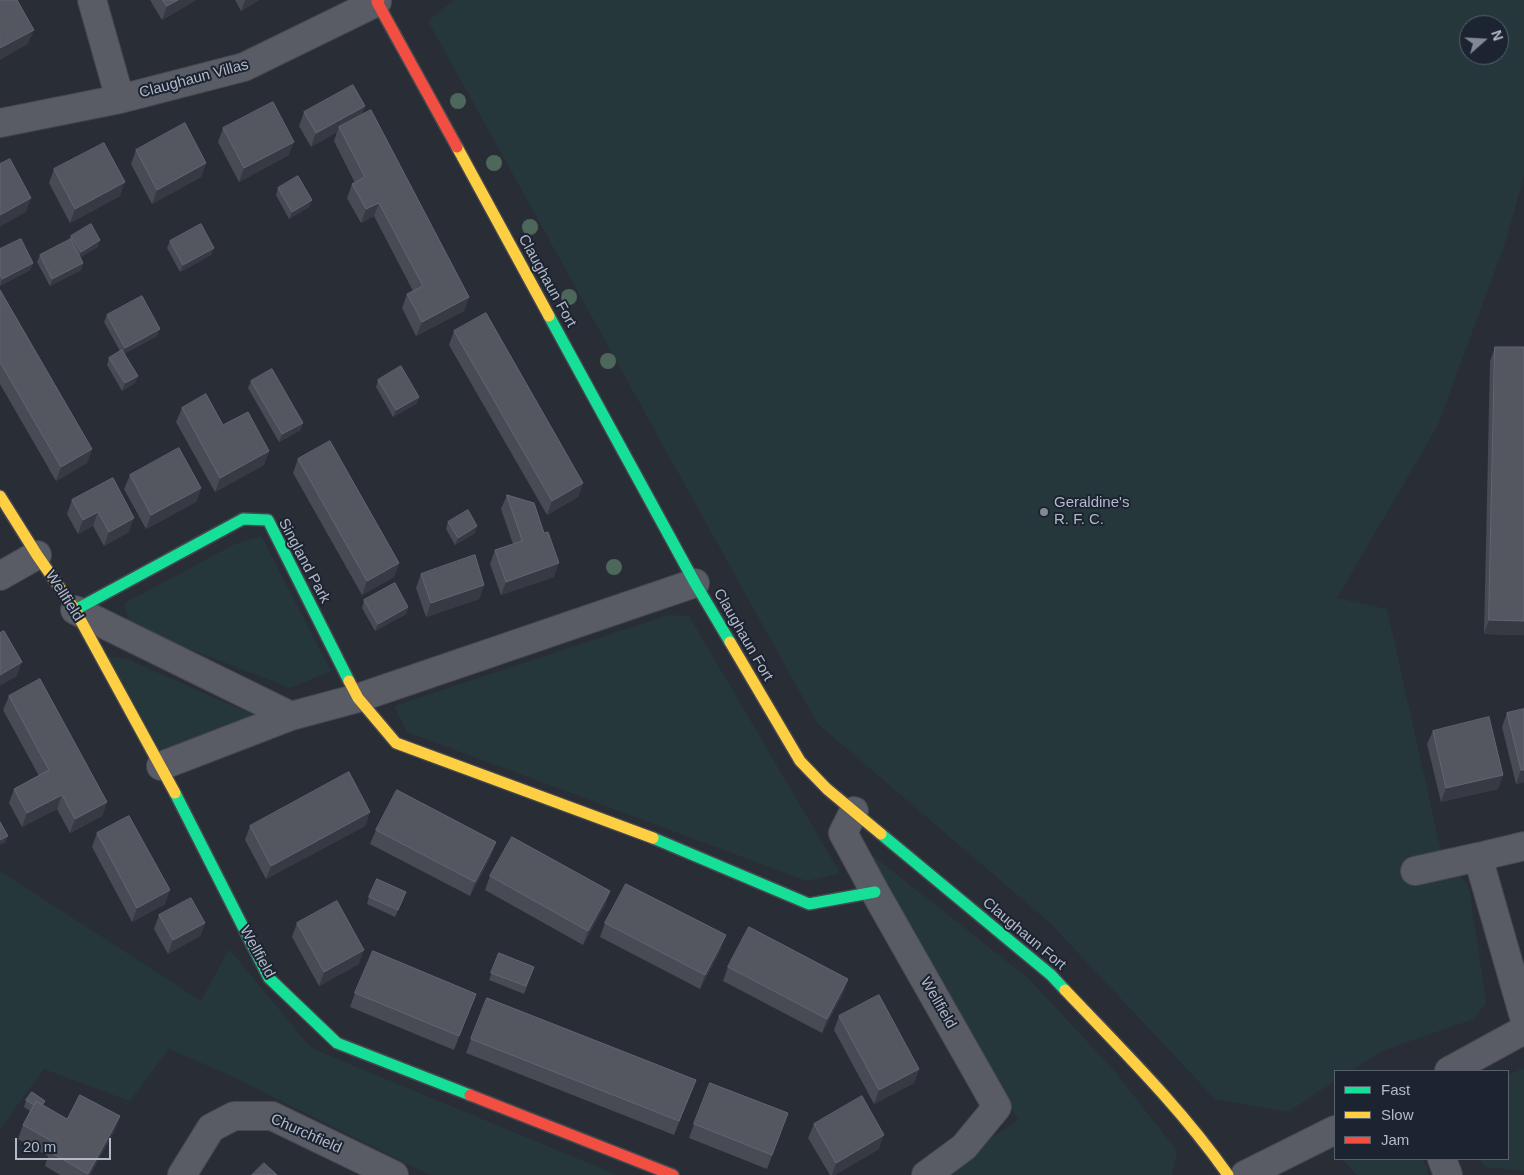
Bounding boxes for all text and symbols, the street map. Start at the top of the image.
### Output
north arrow [1459,15,1509,65]
text: N [1488,28,1506,43]
street label: Claughaun Villas [137,56,251,102]
street label: Claughaun Fort [514,231,580,331]
place label: Geraldine's R. F. C. [1054,494,1129,529]
marker: Geraldine's R. F. C. [1038,506,1050,518]
street label: Singland Park [274,516,334,606]
street label: Wellfield [41,567,87,625]
street label: Claughaun Fort [709,586,777,684]
street label: Claughaun Fort [979,894,1069,974]
street label: Wellfield [235,923,279,981]
street label: Wellfield [916,974,960,1032]
legend [1334,1070,1509,1160]
text: Fast [1381,1081,1410,1098]
text: Slow [1381,1106,1414,1123]
street label: Churchfield [268,1110,344,1158]
scale bar [18,1128,114,1160]
text: Jam [1381,1131,1409,1148]
text: 20 m [23,1138,56,1155]

